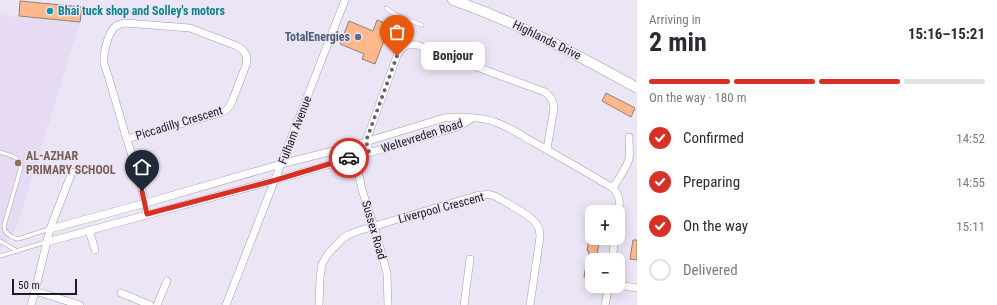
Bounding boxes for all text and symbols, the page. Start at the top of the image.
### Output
place label: Bhai tuck shop and Solley's motors [58,4,226,18]
marker: Bhai tuck shop and Solley's motors [45,6,55,16]
text: Arriving in [649,12,701,27]
pin [380,15,414,56]
street label: Highlands Drive [511,17,584,63]
icon: bag [386,21,408,43]
text: 15:16–15:21 [908,25,985,43]
text: 2 min [649,27,707,57]
place label: TotalEnergies [285,30,351,44]
marker: TotalEnergies [353,32,363,42]
callout: Bonjour [421,42,485,70]
text: Bonjour [433,48,473,63]
text: On the way · 180 m [649,90,746,105]
street label: Fulham Avenue [276,93,315,166]
street label: Piccadilly Crescent [134,103,225,143]
street label: Weltevreden Road [379,116,465,156]
icon: check [649,127,671,149]
text: Confirmed [683,129,744,147]
text: 14:52 [956,131,985,146]
courier [329,138,369,178]
icon: car [338,147,360,169]
place label: AL-AZHAR PRIMARY SCHOOL [26,149,116,177]
pin [125,150,159,191]
icon: home [131,156,153,178]
marker: AL-AZHAR PRIMARY SCHOOL [13,158,23,168]
icon: check [649,171,671,193]
text: Preparing [683,173,740,191]
text: 14:55 [956,175,985,190]
street label: Liverpool Crescent [397,190,486,226]
street label: Sussex Road [359,199,389,261]
map controls [585,205,625,293]
button: + [585,205,625,245]
icon: check [649,215,671,237]
text: On the way [683,217,748,235]
text: 15:11 [956,219,985,234]
button: − [585,253,625,293]
text: Delivered [683,261,738,279]
scale bar [12,277,77,296]
text: 50 m [18,279,40,292]

